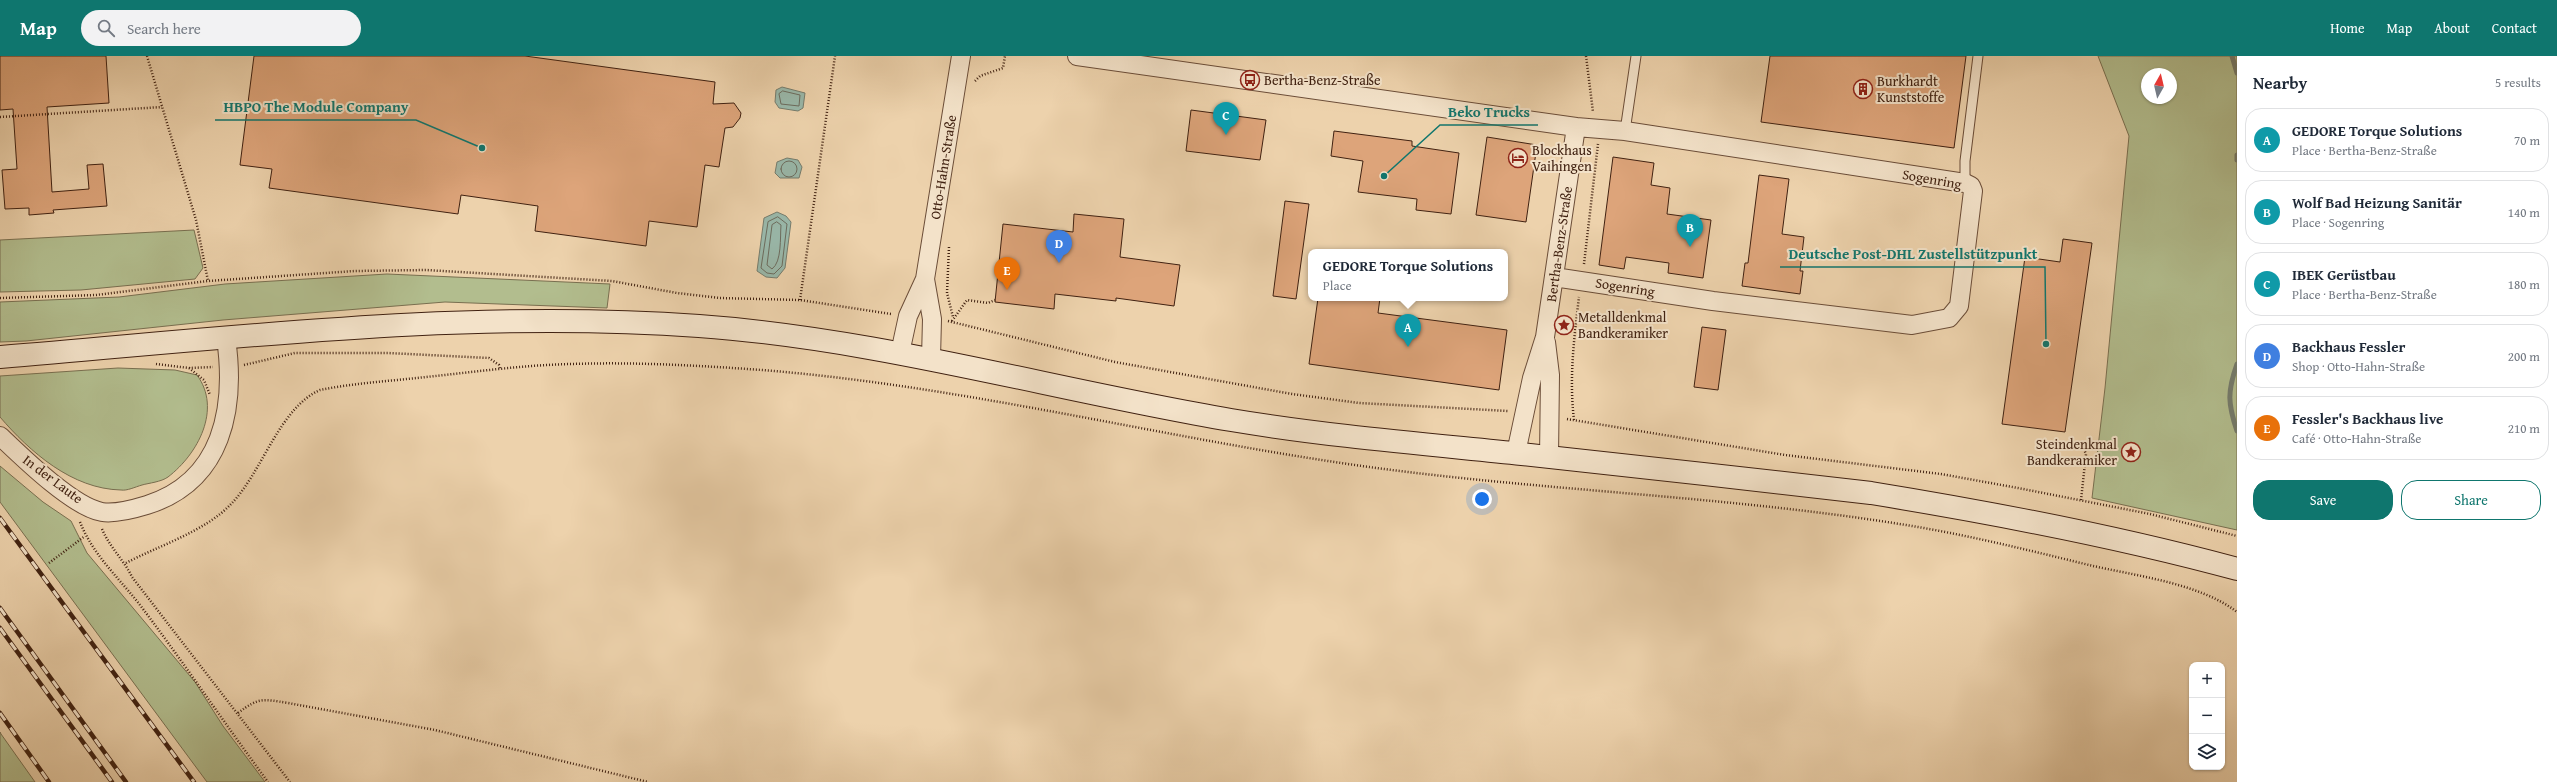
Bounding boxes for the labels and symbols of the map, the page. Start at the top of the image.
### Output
north arrow [2141,68,2177,104]
bus stop icon: Bertha-Benz-Straße [1239,69,1261,91]
place label: Bertha-Benz-Straße [1264,70,1381,90]
place label: Burkhardt Kunststoffe [1877,71,1945,107]
building icon: Burkhardt Kunststoffe [1852,78,1874,100]
callout: HBPO The Module Company [215,93,416,120]
text: HBPO The Module Company [223,96,409,117]
callout: Beko Trucks [1440,98,1538,125]
text: Beko Trucks [1448,101,1530,122]
pin: C [1213,102,1239,135]
street label: Otto-Hahn-Straße [925,113,961,221]
place label: Blockhaus Vaihingen [1532,140,1592,176]
hotel icon: Blockhaus Vaihingen [1507,147,1529,169]
street label: Sogenring [1901,164,1963,194]
street label: Bertha-Benz-Straße [1541,184,1577,303]
pin: B [1677,214,1703,247]
pin: D [1046,230,1072,263]
callout: Deutsche Post-DHL Zustellstützpunkt [1780,240,2045,267]
text: Deutsche Post-DHL Zustellstützpunkt [1788,243,2038,264]
pin: E [994,257,1020,290]
street label: Sogenring [1594,272,1656,302]
place label: Metalldenkmal Bandkeramiker [1578,307,1668,343]
pin: A [1395,314,1421,347]
place icon: Metalldenkmal Bandkeramiker [1553,314,1575,336]
place label: Steindenkmal Bandkeramiker [2027,434,2117,470]
place icon: Steindenkmal Bandkeramiker [2120,441,2142,463]
street label: In der Laute [19,450,88,509]
your location [1472,489,1492,509]

